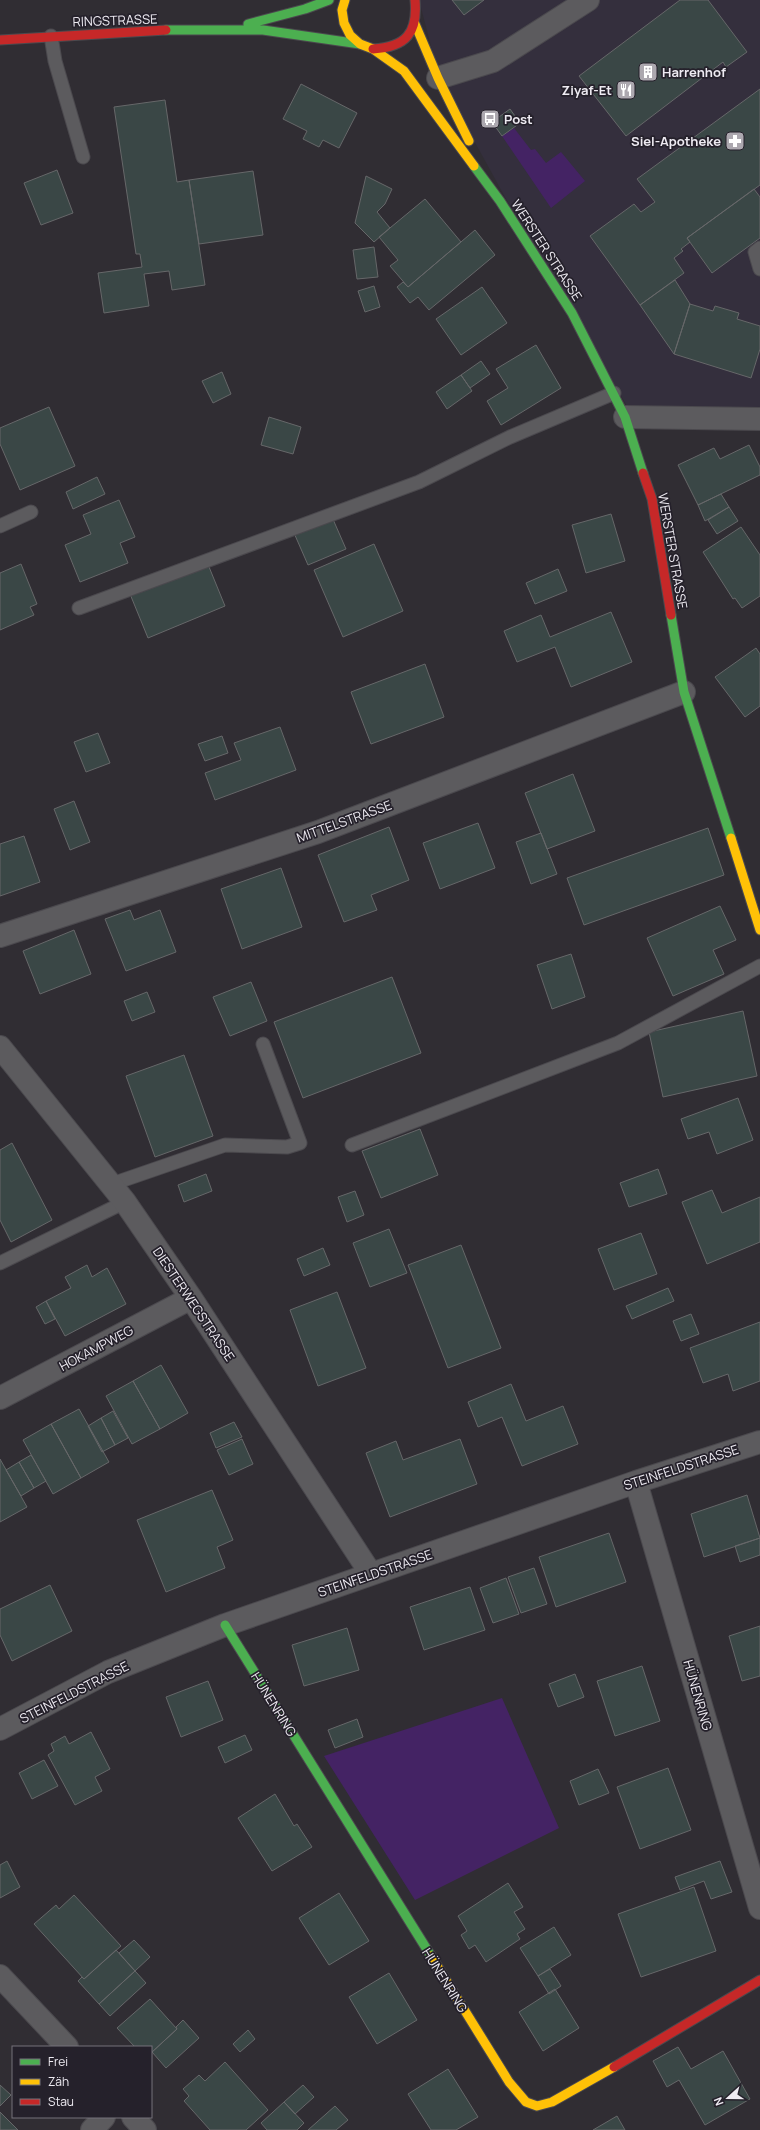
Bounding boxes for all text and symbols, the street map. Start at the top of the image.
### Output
street label: RINGSTRASSE [72,10,158,30]
building icon: Harrenhof [637,61,659,83]
place label: Harrenhof [662,63,726,81]
restaurant icon: Ziyaf-Et [615,79,637,101]
place label: Ziyaf-Et [562,81,612,99]
bus stop icon: Post [479,108,501,130]
place label: Post [504,110,533,128]
pharmacy icon: Siel-Apotheke [724,130,746,152]
place label: Siel-Apotheke [631,132,721,150]
street label: WERSTER STRASSE [508,196,586,304]
street label: WERSTER STRASSE [654,492,692,610]
street label: MITTELSTRASSE [294,795,394,847]
street label: DIESTERWEGSTRASSE [149,1243,239,1365]
street label: HOKAMPWEG [56,1321,136,1375]
street label: STEINFELDSTRASSE [621,1440,741,1494]
street label: STEINFELDSTRASSE [315,1545,435,1601]
street label: STEINFELDSTRASSE [16,1657,132,1727]
street label: HÜNENRING [679,1658,717,1732]
street label: HÜNENRING [247,1668,301,1740]
street label: HÜNENRING [418,1944,472,2016]
legend [12,2046,152,2118]
text: Frei [48,2053,68,2070]
text: Zäh [48,2073,69,2090]
north arrow [708,2078,748,2118]
text: Stau [48,2093,74,2110]
text: N [710,2095,727,2108]

